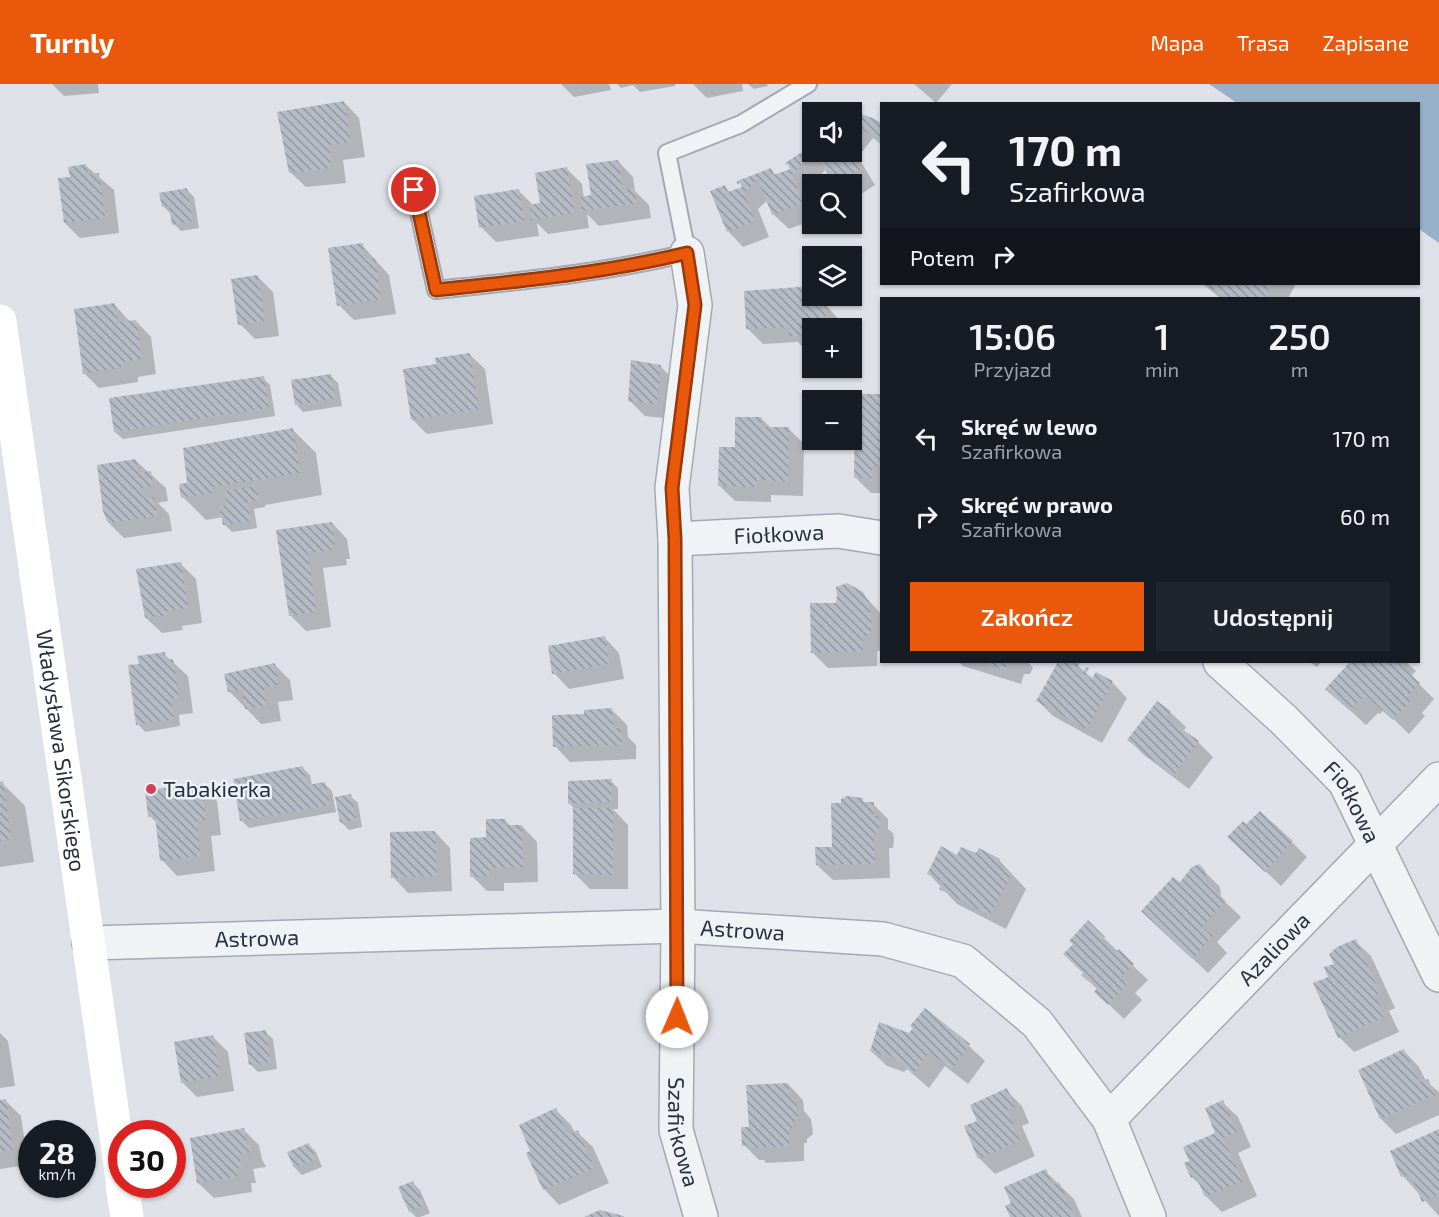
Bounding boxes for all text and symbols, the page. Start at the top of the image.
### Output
text: Turnly [30,25,114,59]
text: Mapa [1150,30,1204,55]
text: Trasa [1237,30,1290,55]
text: Zapisane [1323,30,1409,55]
map controls [802,102,862,450]
button: sound [802,102,862,162]
text: 170 m [1009,124,1122,174]
icon: left [910,126,988,204]
pin [388,164,439,215]
icon: arrive [397,173,430,206]
button: search [802,174,862,234]
text: Szafirkowa [1009,175,1146,207]
icon: right [987,240,1020,273]
text: Potem [910,244,975,270]
button: layers [802,246,862,306]
text: 15:06 [969,314,1056,357]
text: 1 [1155,314,1170,357]
text: 250 [1268,314,1331,357]
button: + [802,318,862,378]
text: Przyjazd [973,357,1052,381]
text: min [1145,357,1179,381]
text: m [1291,357,1308,381]
button: − [802,390,862,450]
text: Skręć w lewo [961,413,1098,439]
icon: left [910,422,943,455]
text: 170 m [1333,425,1390,451]
text: Szafirkowa [961,439,1062,463]
text: Skręć w prawo [961,491,1113,517]
icon: right [910,500,943,533]
text: 60 m [1340,503,1390,529]
text: Szafirkowa [961,517,1062,541]
street label: Fiołkowa [733,518,825,548]
button: Zakończ [910,582,1144,651]
button: Udostępnij [1156,582,1390,651]
street label: Władysława Sikorskiego [32,628,92,873]
street label: Fiołkowa [1319,755,1386,847]
place label: Tabakierka [163,775,271,801]
marker: Tabakierka [144,782,158,796]
street label: Azaliowa [1232,906,1315,990]
street label: Astrowa [700,913,786,945]
street label: Astrowa [214,923,299,951]
position arrow [645,985,709,1049]
street label: Szafirkowa [663,1077,706,1190]
speed limit sign: 30 [108,1120,186,1198]
text: 28 [39,1134,75,1170]
text: km/h [38,1165,76,1183]

